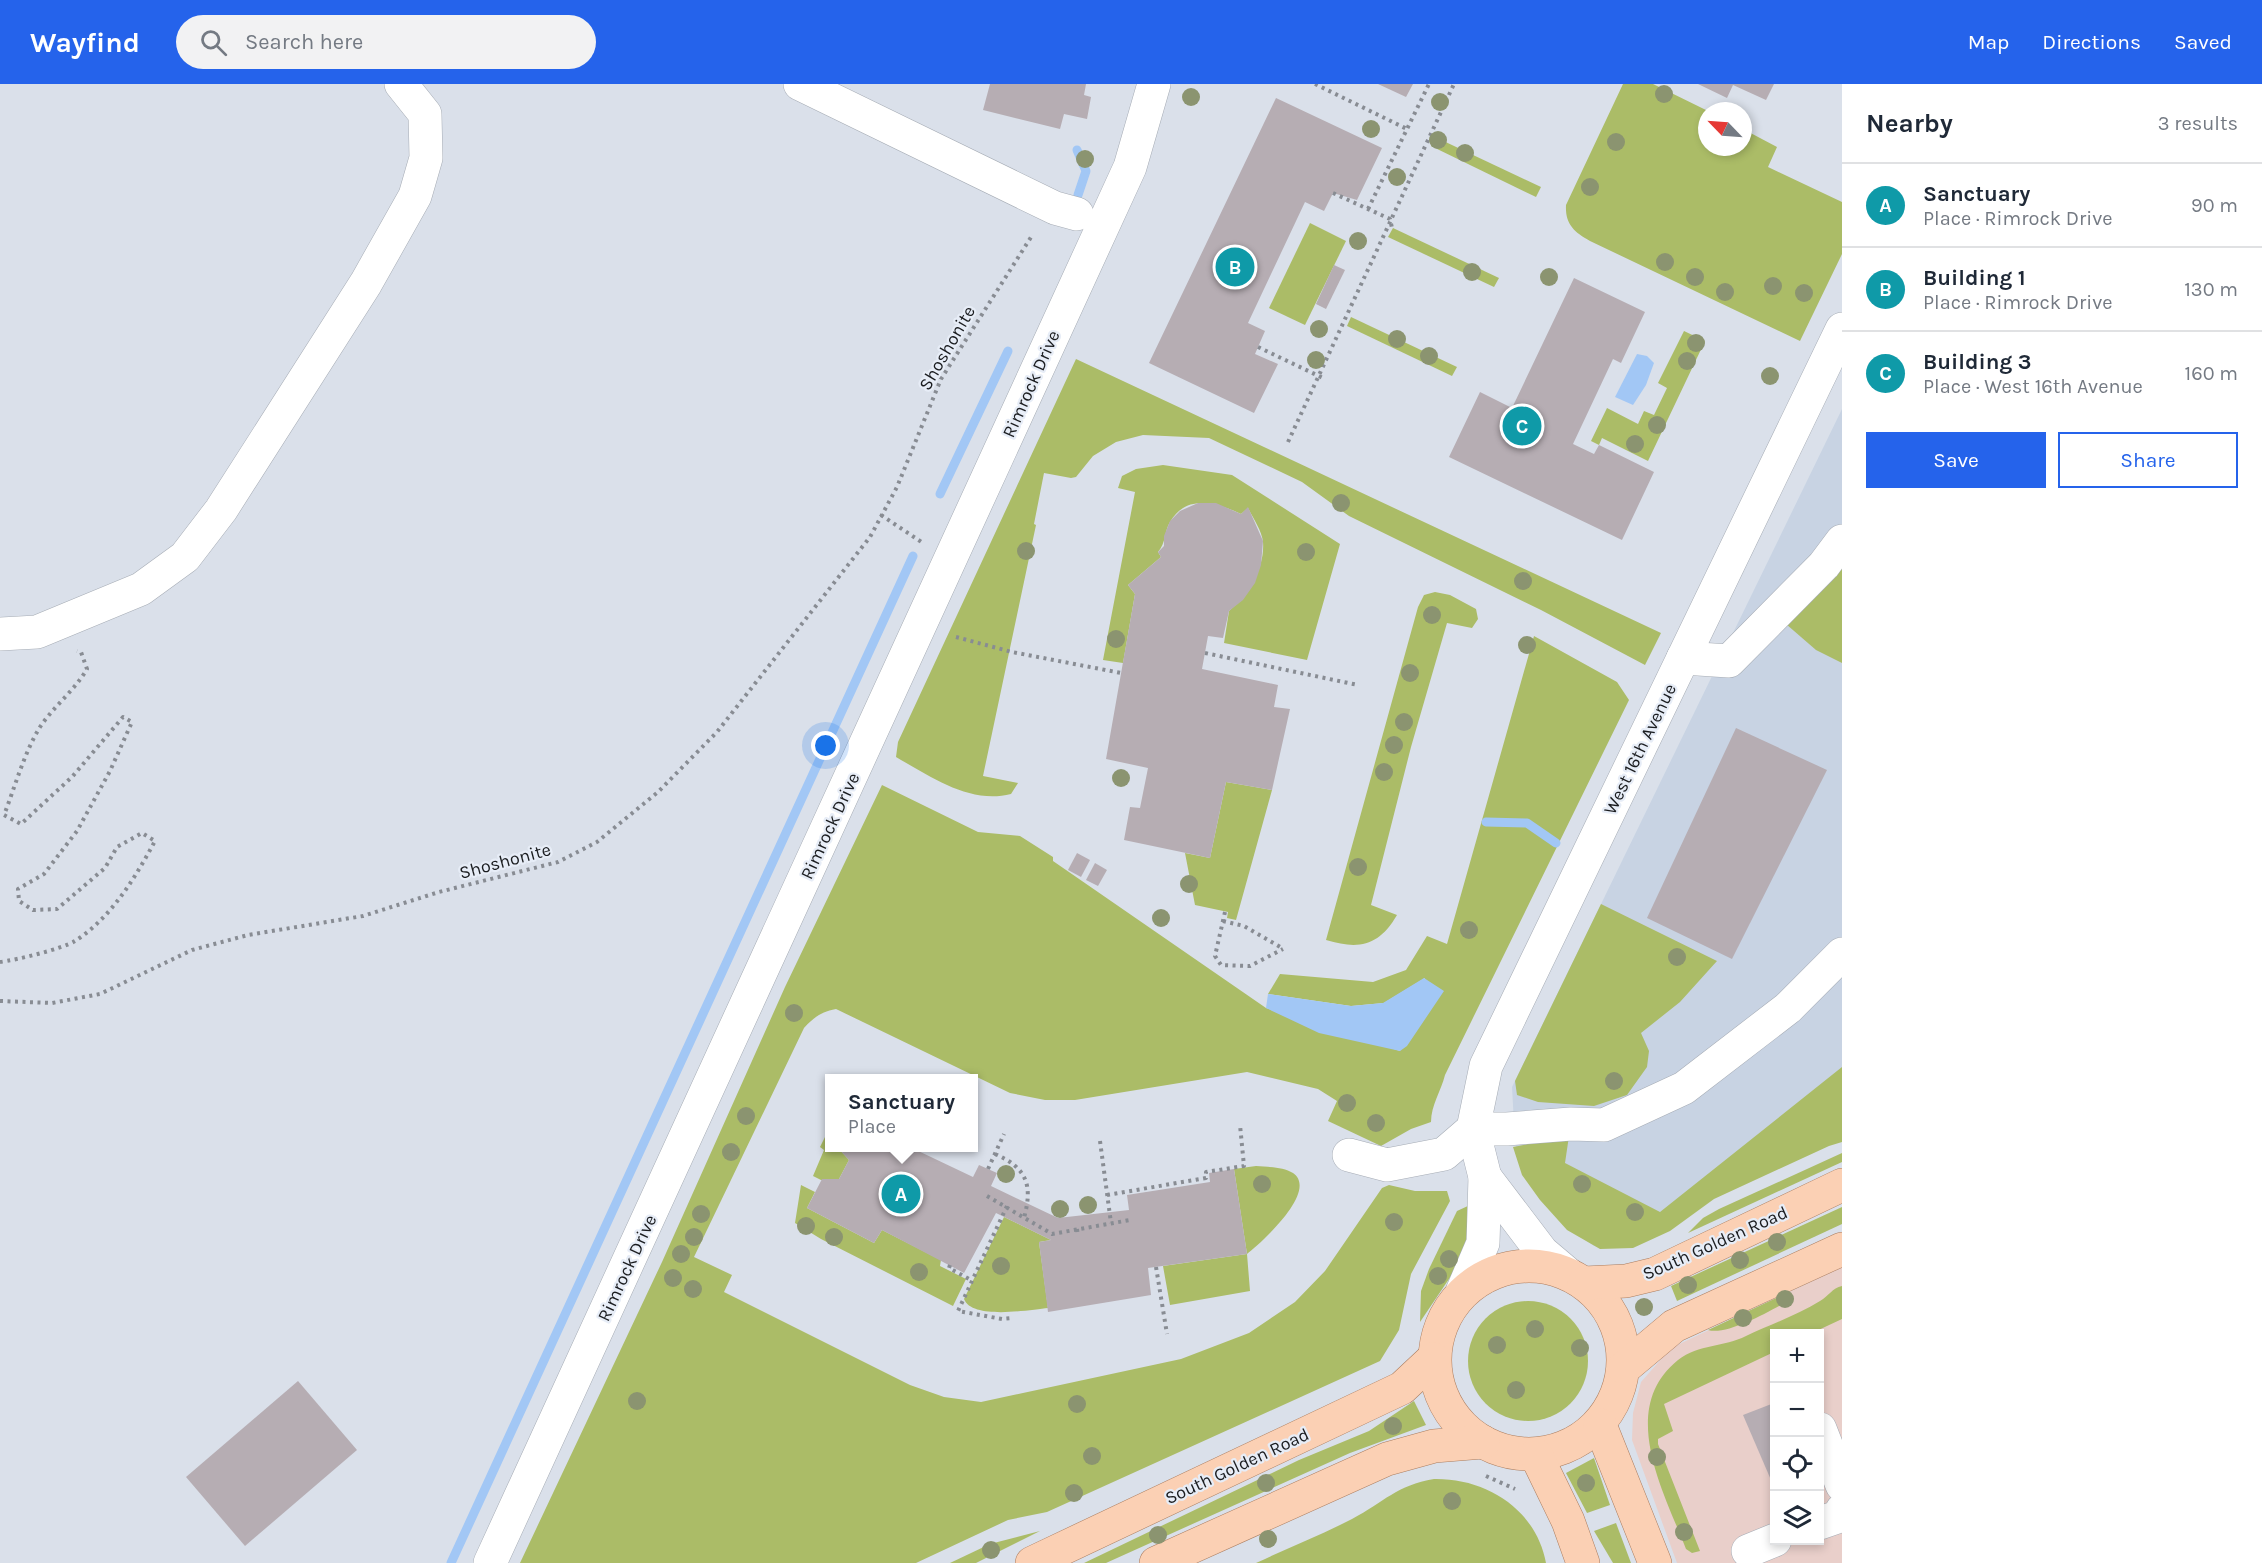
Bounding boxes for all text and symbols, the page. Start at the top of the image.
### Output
search box [176,15,596,69]
text: Wayfind [30,26,140,59]
icon: search [197,26,230,59]
text: Search here [245,29,363,55]
text: Map [1968,30,2009,54]
text: Directions [2042,30,2141,54]
text: Saved [2174,30,2232,54]
north arrow [1698,102,1752,156]
text: Nearby [1866,108,1953,139]
text: 3 results [2158,112,2238,135]
text: Sanctuary [1923,181,2030,207]
text: A [1879,194,1892,217]
text: 90 m [2191,194,2238,217]
text: Place · Rimrock Drive [1923,207,2112,230]
pin: B [1216,244,1254,290]
text: Building 1 [1923,265,2026,291]
text: B [1879,278,1892,301]
text: 130 m [2184,278,2238,301]
text: Place · Rimrock Drive [1923,291,2112,314]
street label: Shoshonite [914,302,980,394]
street label: Rimrock Drive [997,327,1065,441]
text: Building 3 [1923,349,2031,375]
text: C [1879,362,1892,385]
text: 160 m [2185,362,2238,385]
text: Place · West 16th Avenue [1923,375,2143,398]
pin: C [1502,404,1541,448]
button: Save [1866,432,2046,488]
button: Share [2058,432,2238,488]
street label: West 16th Avenue [1599,680,1681,818]
your location [811,731,840,760]
street label: Rimrock Drive [796,769,864,883]
street label: Shoshonite [457,838,553,884]
popup [825,1074,978,1152]
text: Sanctuary [848,1089,955,1115]
text: Place [848,1115,896,1138]
pin: A [882,1172,920,1216]
street label: South Golden Road [1639,1201,1791,1285]
street label: Rimrock Drive [593,1211,661,1325]
map controls [1770,1329,1824,1545]
button: + [1770,1329,1824,1383]
button: − [1770,1383,1824,1437]
street label: South Golden Road [1161,1423,1313,1509]
button: locate [1770,1437,1824,1491]
button: layers [1770,1491,1824,1545]

